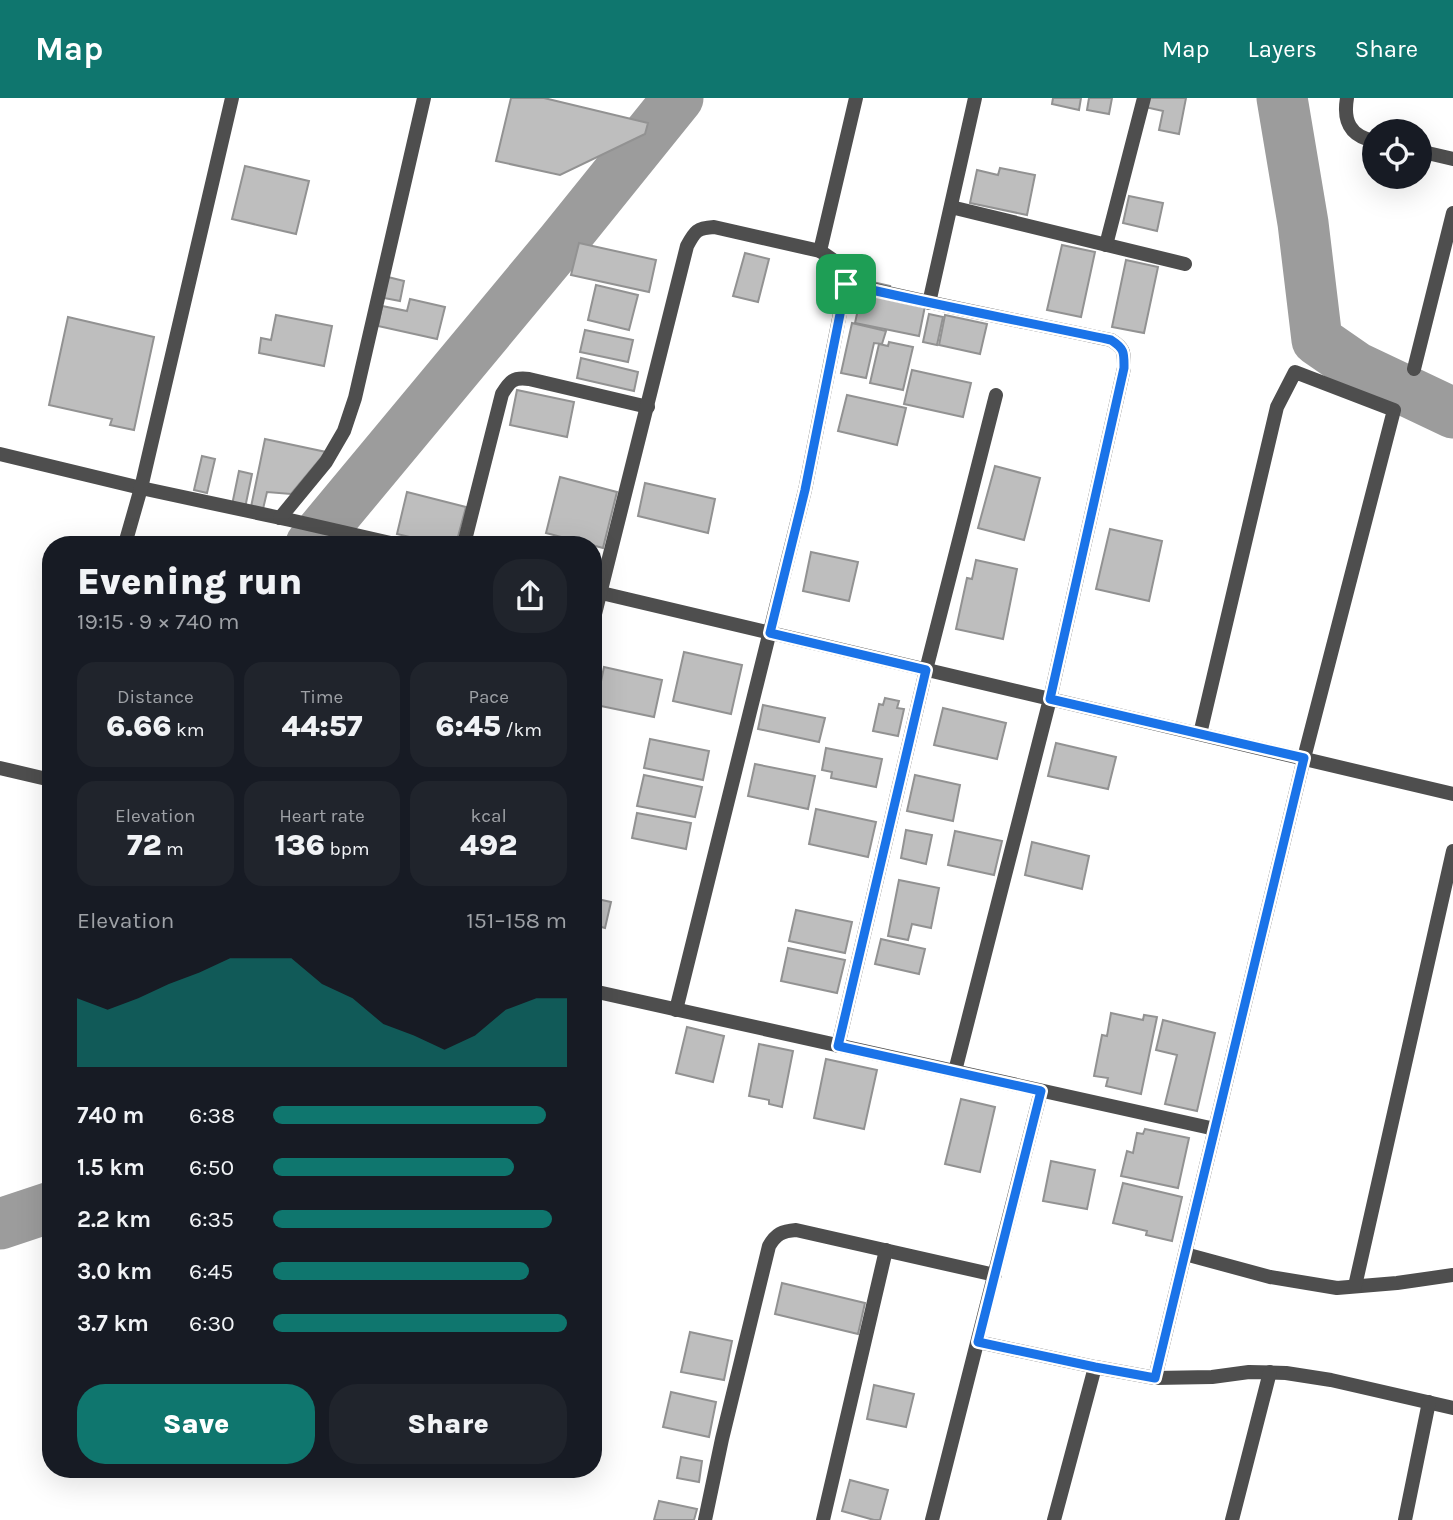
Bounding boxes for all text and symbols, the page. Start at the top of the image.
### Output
text: Map [35,30,103,68]
text: Map [1162,35,1210,63]
text: Layers [1248,35,1317,63]
text: Share [1355,35,1418,63]
map controls [1362,119,1432,189]
button: locate [1362,119,1432,189]
pin [816,254,876,314]
icon: arrive [827,265,865,303]
text: Evening run [77,559,302,604]
button: share [493,559,567,633]
text: 19:15 · 9 × 740 m [77,608,239,635]
text: Distance [117,686,194,708]
text: Time [301,686,343,708]
text: Pace [468,686,509,708]
text: 6.66 [106,708,172,744]
text: 44:57 [281,708,363,744]
text: 6:45 [435,708,501,744]
text: km [172,719,205,741]
text: /km [501,719,542,741]
text: Elevation [115,805,196,827]
text: Heart rate [279,805,365,827]
text: kcal [471,805,507,827]
text: 72 [127,827,162,863]
text: 136 [274,827,325,863]
text: 492 [460,827,517,863]
text: m [162,838,184,860]
text: bpm [325,838,370,860]
text: Elevation [77,907,174,934]
text: 151–158 m [466,907,567,934]
text: 740 m [77,1102,144,1129]
text: 6:38 [189,1102,235,1129]
text: 1.5 km [77,1154,145,1181]
text: 6:50 [189,1154,234,1181]
text: 2.2 km [77,1206,151,1233]
text: 6:35 [189,1206,234,1233]
text: 3.0 km [77,1258,152,1285]
text: 6:45 [189,1258,233,1285]
text: 3.7 km [77,1310,149,1337]
text: 6:30 [189,1310,235,1337]
button: Save [77,1384,315,1464]
button: Share [329,1384,567,1464]

